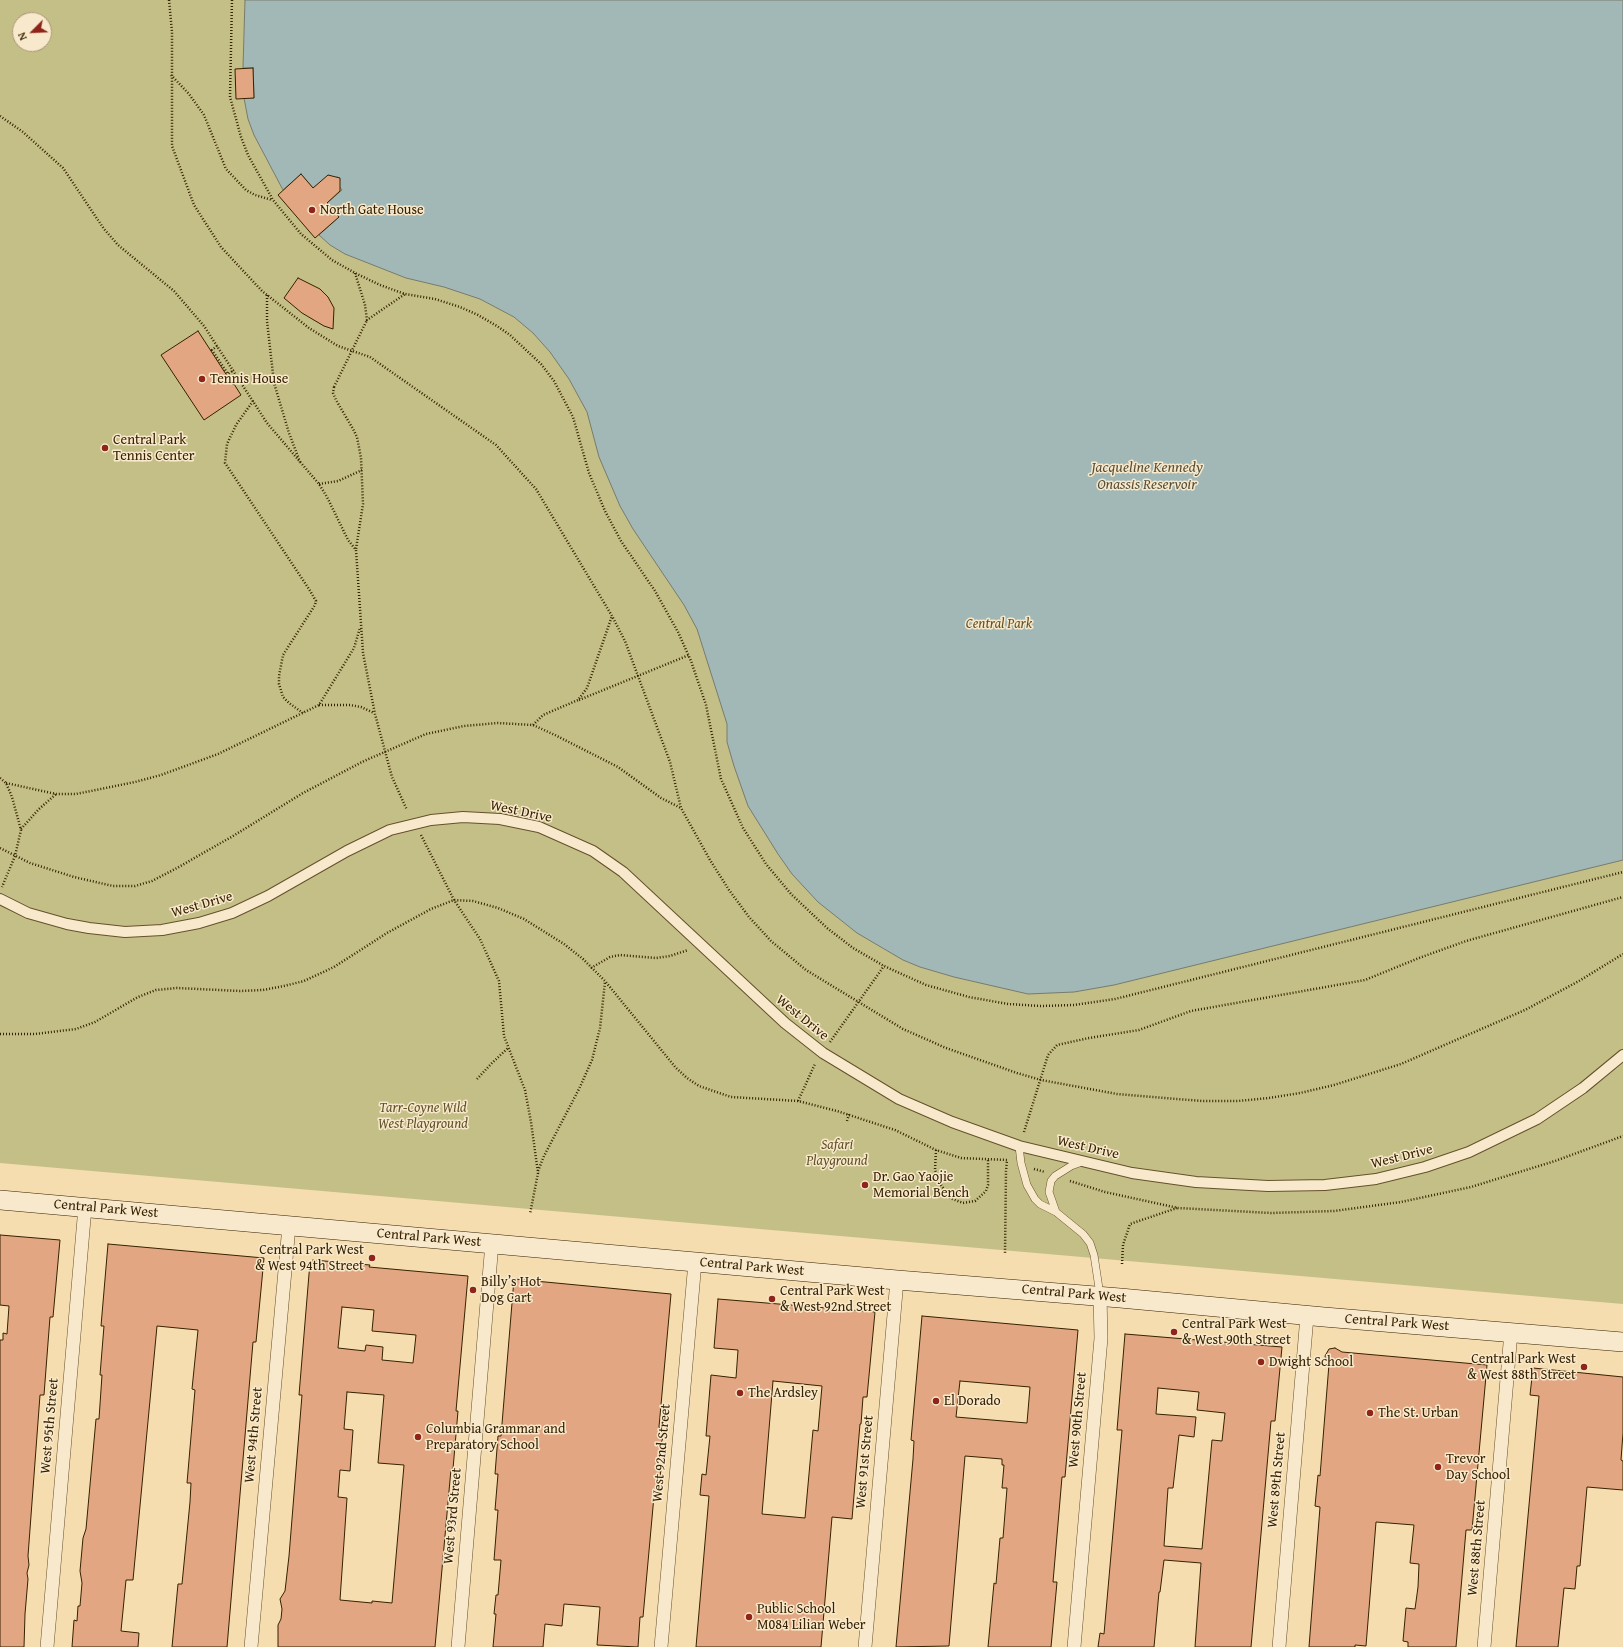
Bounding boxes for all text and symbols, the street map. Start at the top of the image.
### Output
north arrow [12,12,52,52]
text: N [13,30,31,43]
place label: North Gate House [320,202,424,218]
marker: North Gate House [307,205,317,215]
place label: Tennis House [210,371,288,387]
marker: Tennis House [197,374,207,384]
place label: Central Park Tennis Center [113,432,194,464]
marker: Central Park Tennis Center [100,443,110,453]
water label: Jacqueline Kennedy Onassis Reservoir [1091,459,1203,494]
park label: Central Park [966,616,1032,632]
street label: West Drive [488,797,554,827]
street label: West Drive [169,888,235,922]
street label: West Drive [772,992,832,1044]
park label: Tarr-Coyne Wild West Playground [378,1100,468,1132]
street label: West Drive [1055,1133,1121,1163]
park label: Safari Playground [806,1137,868,1170]
street label: West Drive [1369,1141,1435,1173]
place label: Dr. Gao Yaojie Memorial Bench [873,1169,969,1202]
marker: Dr. Gao Yaojie Memorial Bench [860,1180,870,1190]
street label: Central Park West [53,1196,159,1222]
street label: Central Park West [376,1225,482,1251]
place label: Central Park West & West 94th Street [255,1242,364,1274]
marker: Central Park West & West 94th Street [367,1253,377,1263]
street label: Central Park West [699,1254,805,1280]
place label: Billy’s Hot Dog Cart [481,1274,541,1306]
street label: Central Park West [1021,1281,1127,1307]
place label: Central Park West & West 92nd Street [780,1283,891,1316]
marker: Billy’s Hot Dog Cart [468,1285,478,1295]
marker: Central Park West & West 92nd Street [767,1294,777,1304]
street label: Central Park West [1344,1311,1450,1335]
place label: Central Park West & West 90th Street [1182,1316,1291,1348]
marker: Central Park West & West 90th Street [1169,1327,1179,1337]
place label: Central Park West & West 88th Street [1467,1351,1576,1384]
place label: Dwight School [1269,1354,1353,1370]
marker: Dwight School [1256,1357,1266,1367]
marker: Central Park West & West 88th Street [1579,1362,1589,1372]
street label: West 90th Street [1065,1371,1091,1469]
street label: West 95th Street [37,1377,63,1475]
place label: The Ardsley [748,1385,818,1401]
street label: West 94th Street [241,1386,267,1484]
marker: The Ardsley [735,1388,745,1398]
place label: El Dorado [944,1393,1001,1409]
marker: El Dorado [931,1396,941,1406]
street label: West 92nd Street [649,1403,675,1503]
place label: The St. Urban [1378,1405,1458,1421]
marker: The St. Urban [1365,1408,1375,1418]
street label: West 91st Street [853,1414,877,1510]
place label: Columbia Grammar and Preparatory School [426,1421,565,1454]
street label: West 89th Street [1264,1431,1290,1529]
marker: Columbia Grammar and Preparatory School [413,1432,423,1442]
place label: Trevor Day School [1446,1451,1510,1484]
marker: Trevor Day School [1433,1462,1443,1472]
street label: West 93rd Street [440,1467,466,1565]
street label: West 88th Street [1464,1499,1490,1597]
place label: Public School M084 Lilian Weber [757,1601,865,1634]
marker: Public School M084 Lilian Weber [744,1612,754,1622]

